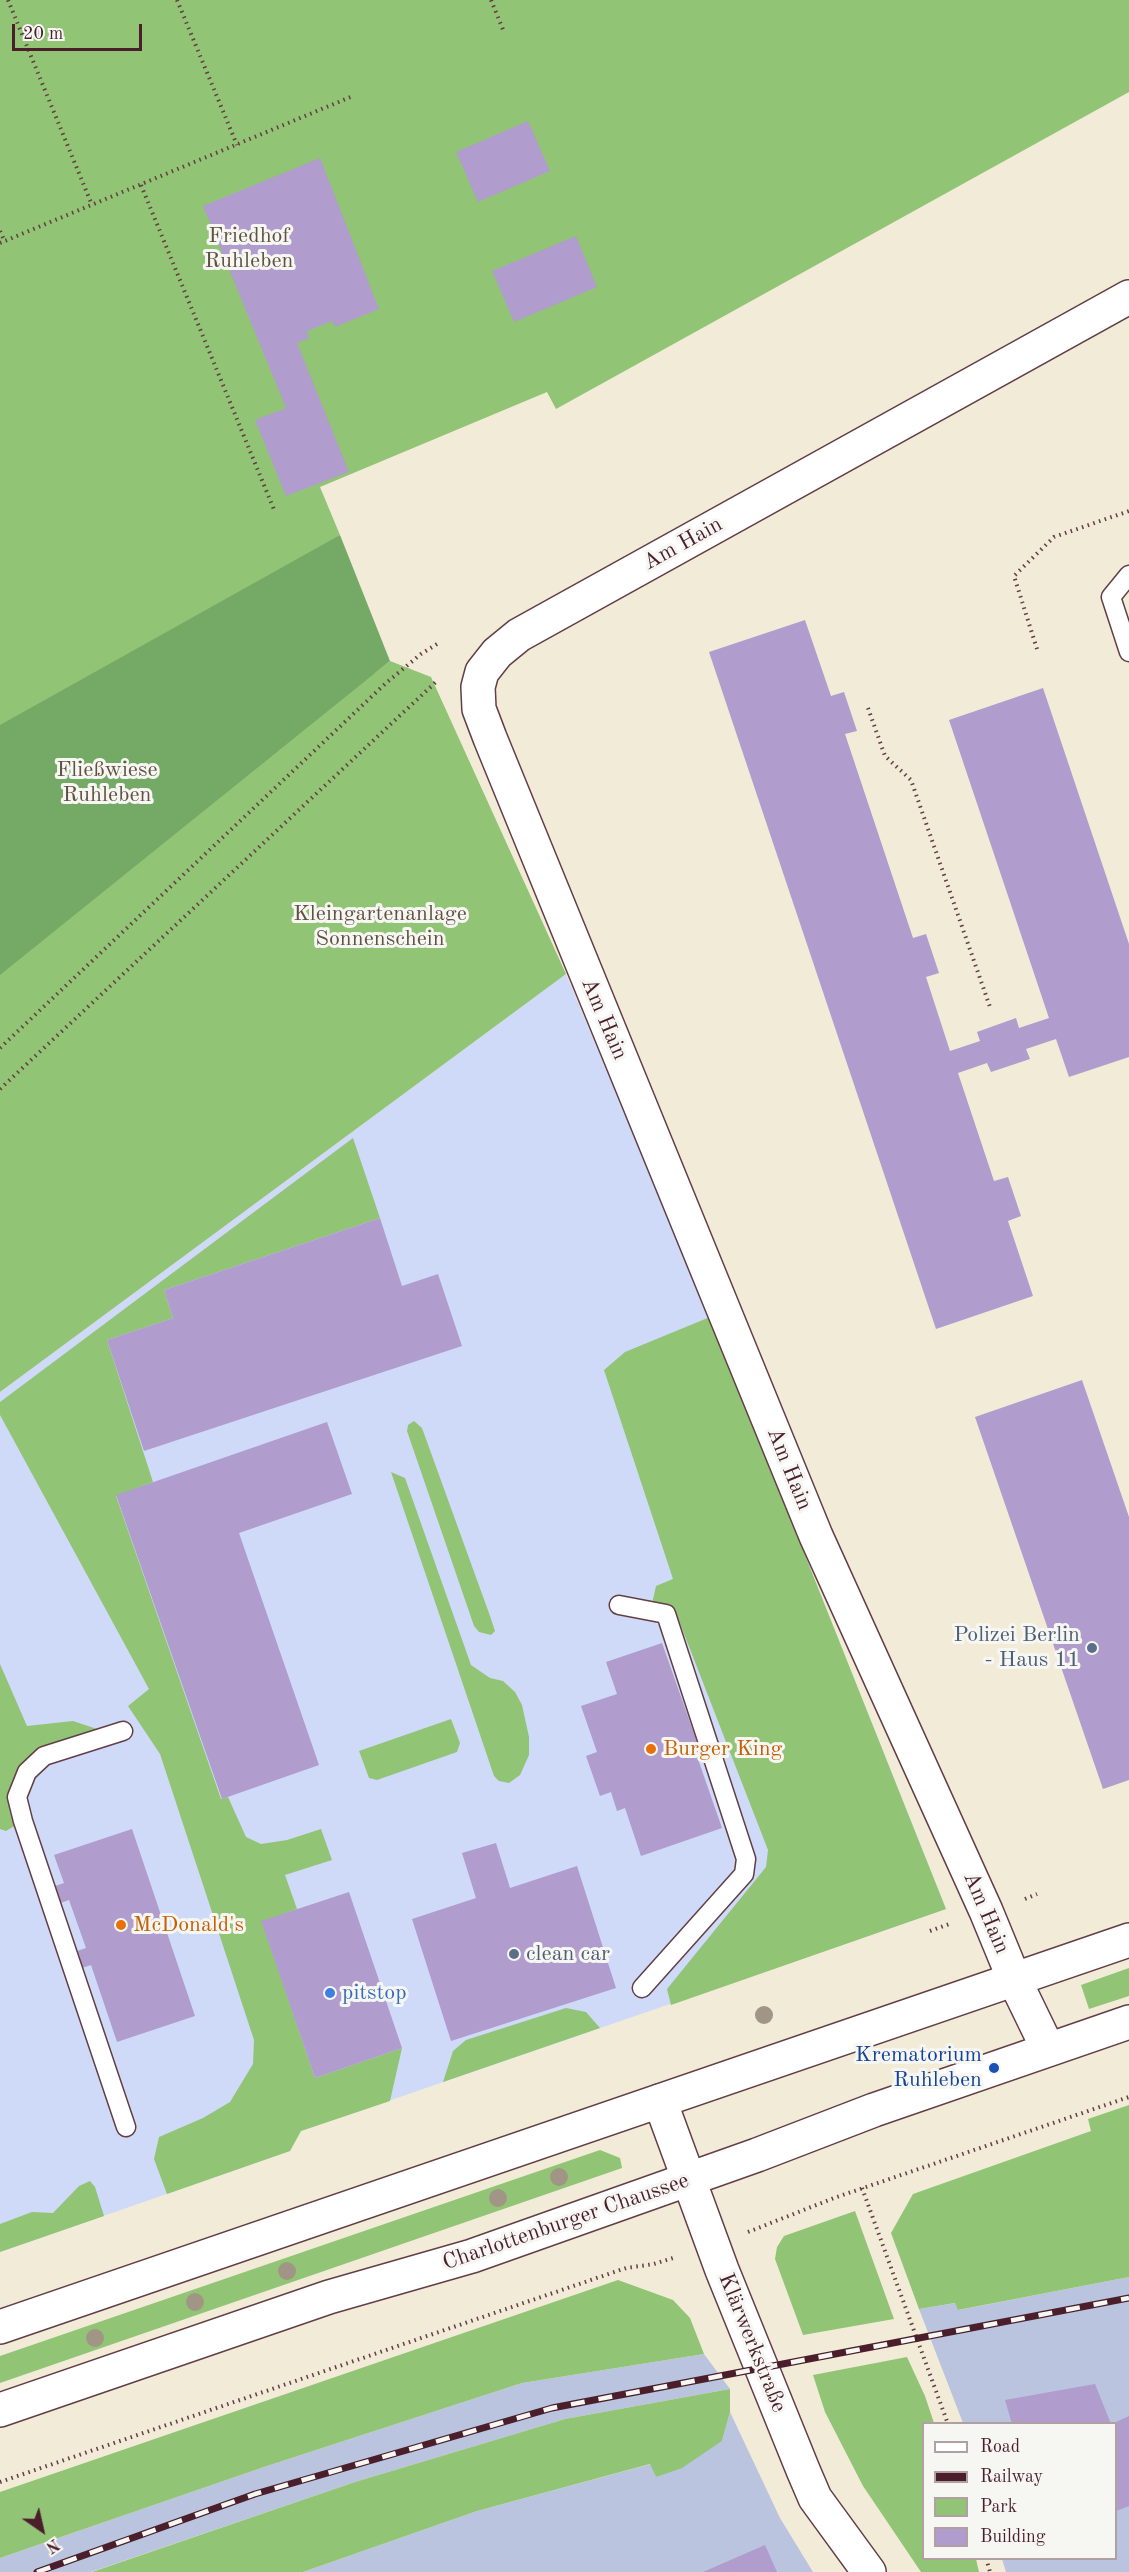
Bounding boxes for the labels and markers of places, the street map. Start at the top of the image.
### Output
place label: Polizei Berlin - Haus 11 [953,1622,1080,1674]
marker: Polizei Berlin - Haus 11 [1085,1641,1099,1655]
place label: Burger King [663,1736,782,1762]
marker: Burger King [644,1742,658,1756]
place label: McDonald's [133,1912,244,1938]
marker: McDonald's [114,1918,128,1932]
place label: clean car [526,1941,610,1967]
marker: clean car [507,1947,521,1961]
place label: pitstop [342,1980,407,2006]
marker: pitstop [323,1986,337,2000]
place label: Krematorium Ruhleben [855,2042,982,2094]
marker: Krematorium Ruhleben [987,2061,1001,2075]

